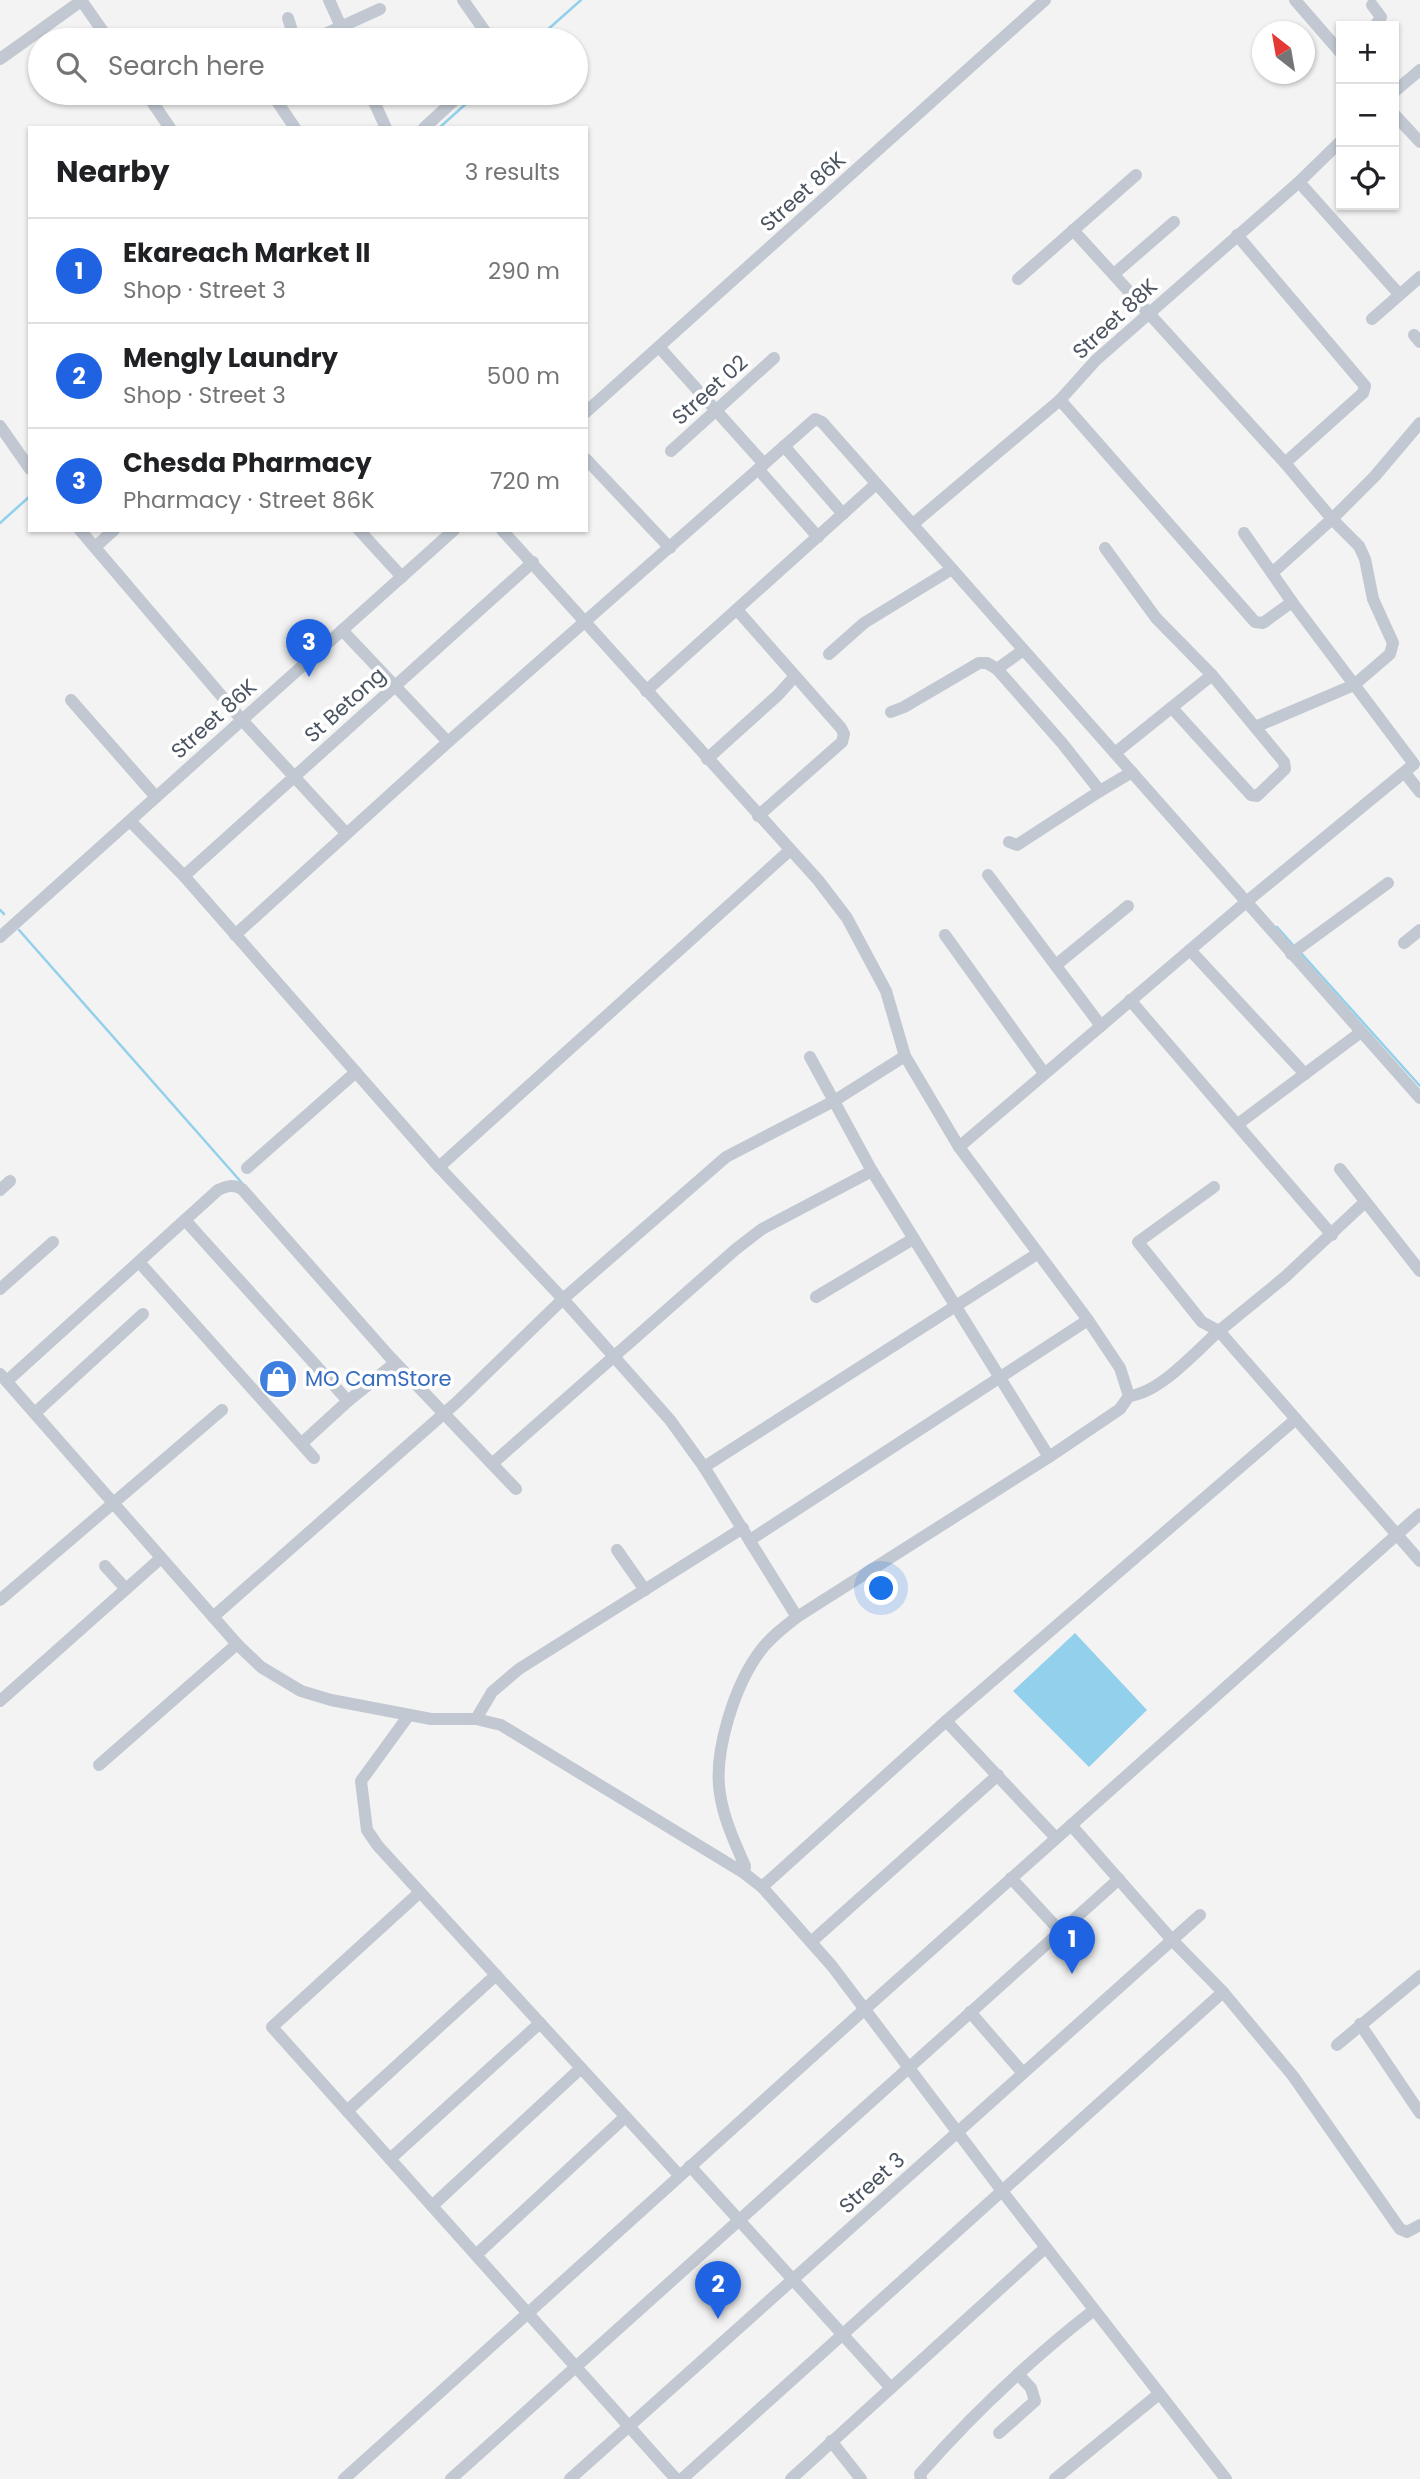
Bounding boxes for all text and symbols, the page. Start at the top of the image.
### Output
north arrow [1252,21,1315,84]
map controls [1336,21,1399,210]
button: + [1336,21,1399,84]
search box [28,28,588,105]
icon: search [52,48,90,86]
text: Search here [108,48,265,84]
button: − [1336,84,1399,147]
street label: Street 86K [753,145,852,238]
button: locate [1336,147,1399,210]
text: Nearby [56,150,170,193]
text: 3 results [465,156,560,188]
text: Ekareach Market II [123,235,371,271]
text: 1 [75,255,83,287]
text: 290 m [488,255,560,287]
street label: Street 88K [1066,272,1164,365]
text: Shop · Street 3 [123,274,286,306]
text: Mengly Laundry [123,340,338,376]
street label: Street 02 [666,348,754,431]
text: 2 [72,360,86,392]
text: 500 m [487,360,560,392]
text: Shop · Street 3 [123,379,286,411]
text: Chesda Pharmacy [123,445,372,481]
text: 3 [72,465,86,497]
text: 720 m [490,465,560,497]
text: Pharmacy · Street 86K [123,484,375,516]
pin: 3 [286,619,332,677]
street label: St Betong [298,660,392,749]
street label: Street 86K [164,672,263,765]
shop icon: MO CamStore [257,1358,299,1400]
place label: MO CamStore [305,1364,452,1393]
your location [864,1571,898,1605]
pin: 1 [1049,1916,1095,1974]
street label: Street 3 [832,2145,911,2220]
pin: 2 [695,2261,741,2319]

